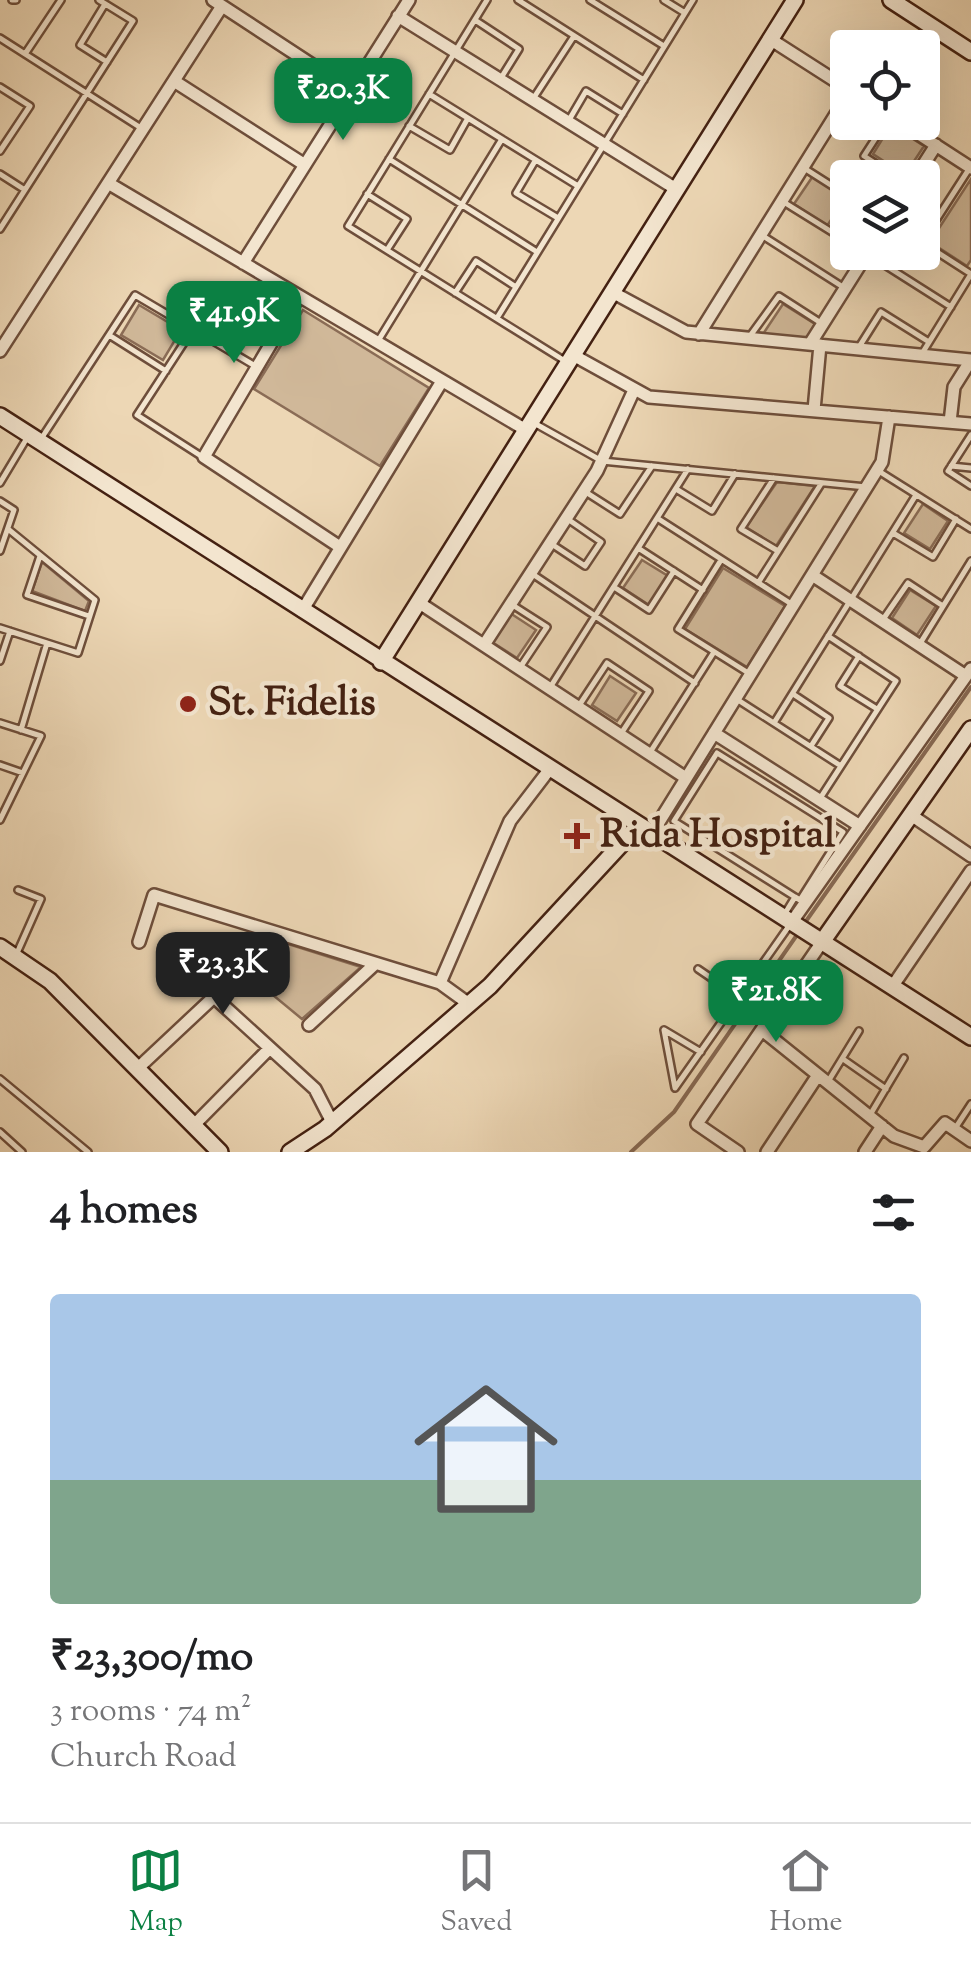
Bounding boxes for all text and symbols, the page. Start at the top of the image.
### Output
map controls [830,30,940,270]
button: locate [830,30,940,140]
pin: ₹20.3K [262,58,424,143]
text: ₹20.3K [296,67,390,113]
button: layers [830,160,940,270]
pin: ₹41.9K [153,281,315,366]
text: ₹41.9K [188,290,280,336]
place label: St. Fidelis [208,676,376,733]
marker: St. Fidelis [177,693,199,715]
place label: Rida Hospital [600,808,836,865]
marker: Rida Hospital [564,823,590,849]
pin: ₹23.3K [142,932,304,1017]
text: ₹23.3K [178,941,268,987]
pin: ₹21.8K [695,960,857,1045]
text: ₹21.8K [730,969,822,1015]
text: 4 homes [50,1182,198,1242]
icon: filters [866,1185,921,1240]
icon: home [396,1359,576,1539]
text: ₹23,300/mo [50,1629,253,1689]
text: 3 rooms · 74 m² [50,1689,252,1735]
text: Church Road [50,1735,237,1781]
tab: Map [128,1843,183,1943]
tab: Saved [440,1843,512,1943]
tab: Home [769,1843,843,1943]

